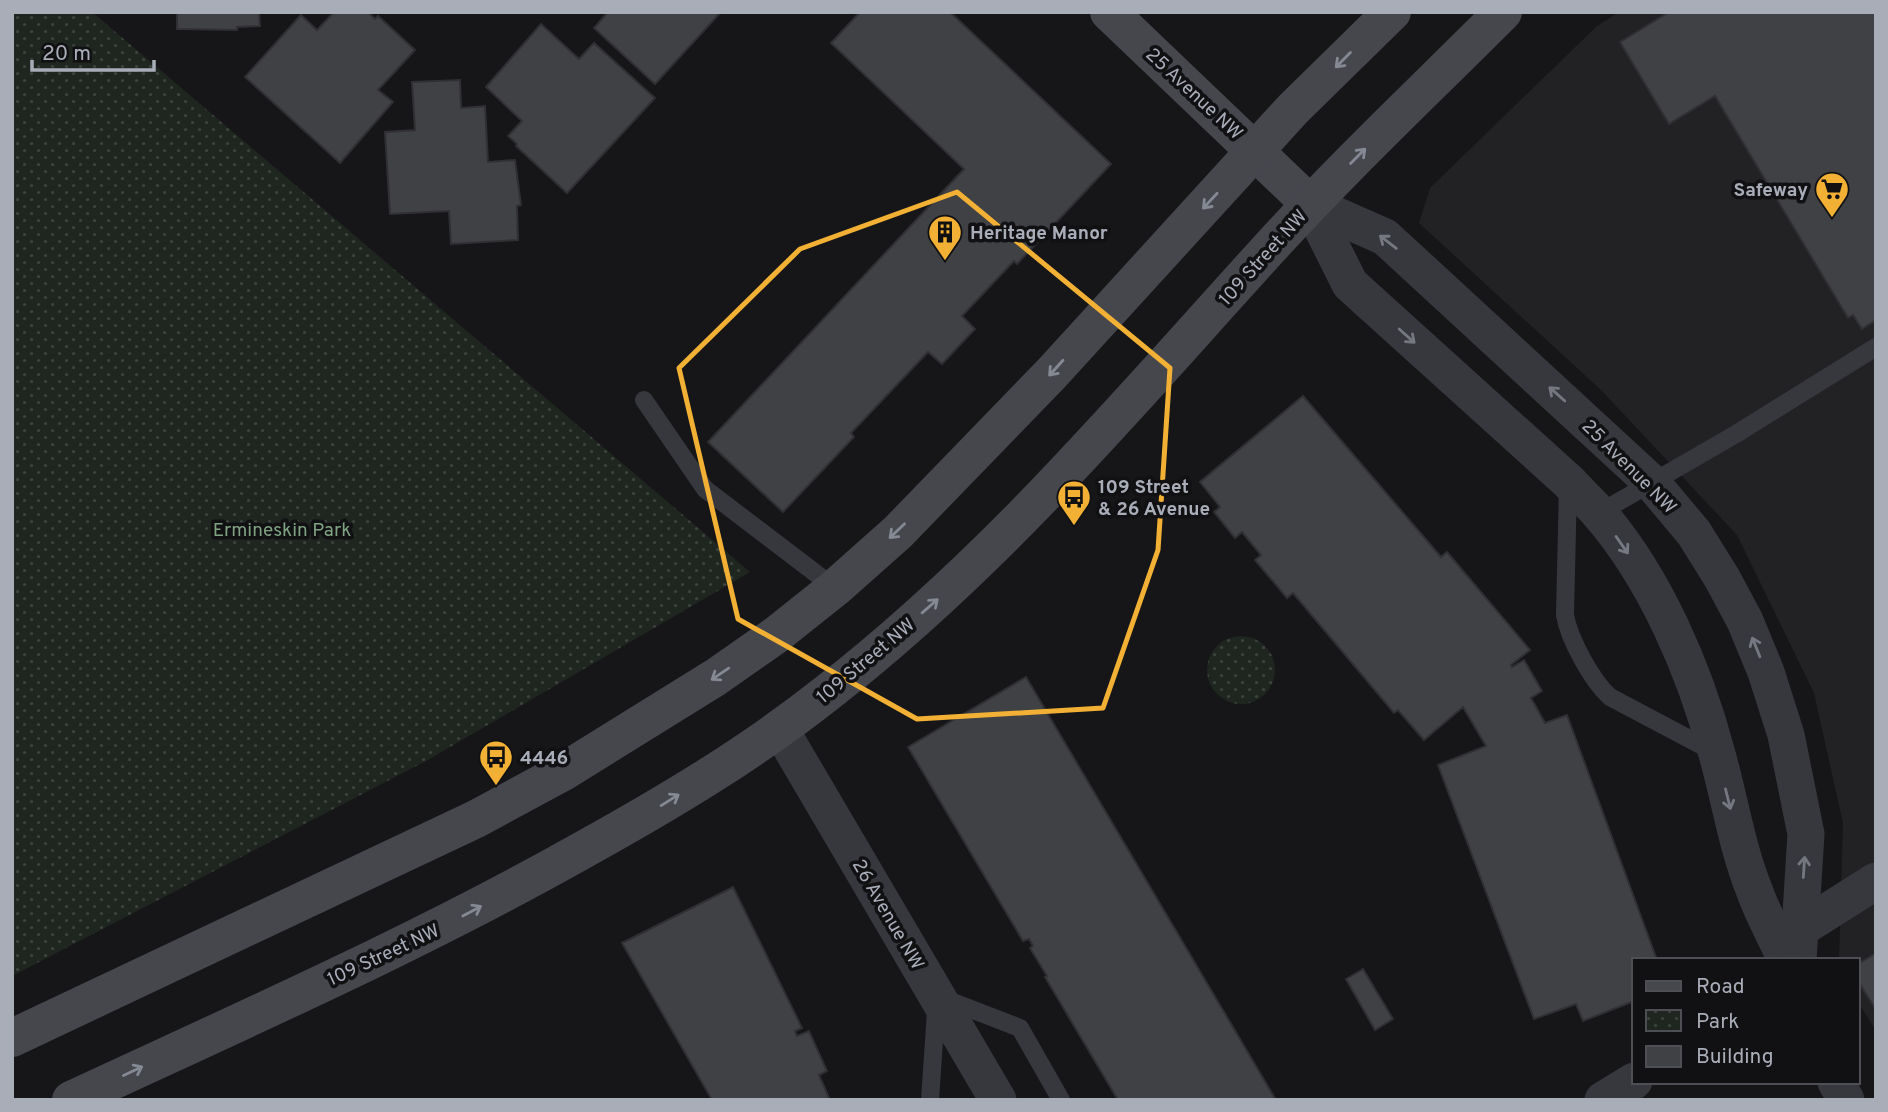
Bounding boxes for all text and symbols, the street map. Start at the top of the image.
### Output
scale bar [32,28,154,72]
text: 20 m [42,41,91,68]
street label: 25 Avenue NW [1140,43,1247,146]
one-way arrow [1335,51,1352,68]
one-way arrow [1350,148,1367,165]
supermarket icon: Safeway [1813,170,1851,219]
place label: Safeway [1734,179,1808,203]
one-way arrow [1201,192,1218,209]
street label: 109 Street NW [1214,205,1313,311]
building icon: Heritage Manor [926,213,964,262]
place label: Heritage Manor [970,222,1108,246]
one-way arrow [1380,234,1398,249]
one-way arrow [1398,328,1416,344]
one-way arrow [1047,359,1064,376]
one-way arrow [1548,386,1566,402]
street label: 25 Avenue NW [1576,415,1681,520]
place label: 109 Street & 26 Avenue [1098,476,1210,522]
bus stop icon: 109 Street & 26 Avenue [1055,478,1093,527]
park label: Ermineskin Park [213,519,351,543]
one-way arrow [889,523,906,540]
one-way arrow [1615,535,1629,554]
one-way arrow [921,598,939,614]
street label: 109 Street NW [812,613,920,710]
one-way arrow [1749,637,1762,658]
one-way arrow [711,667,730,681]
bus stop icon: 4446 [477,738,515,787]
place label: 4446 [520,747,568,771]
one-way arrow [1722,787,1735,810]
one-way arrow [660,793,680,807]
street label: 26 Avenue NW [846,855,929,975]
one-way arrow [1798,856,1811,879]
one-way arrow [461,904,482,918]
street label: 109 Street NW [324,919,444,992]
legend [1632,958,1860,1084]
text: Road [1696,974,1745,1001]
text: Park [1696,1009,1739,1036]
text: Building [1696,1044,1774,1071]
one-way arrow [122,1064,143,1077]

